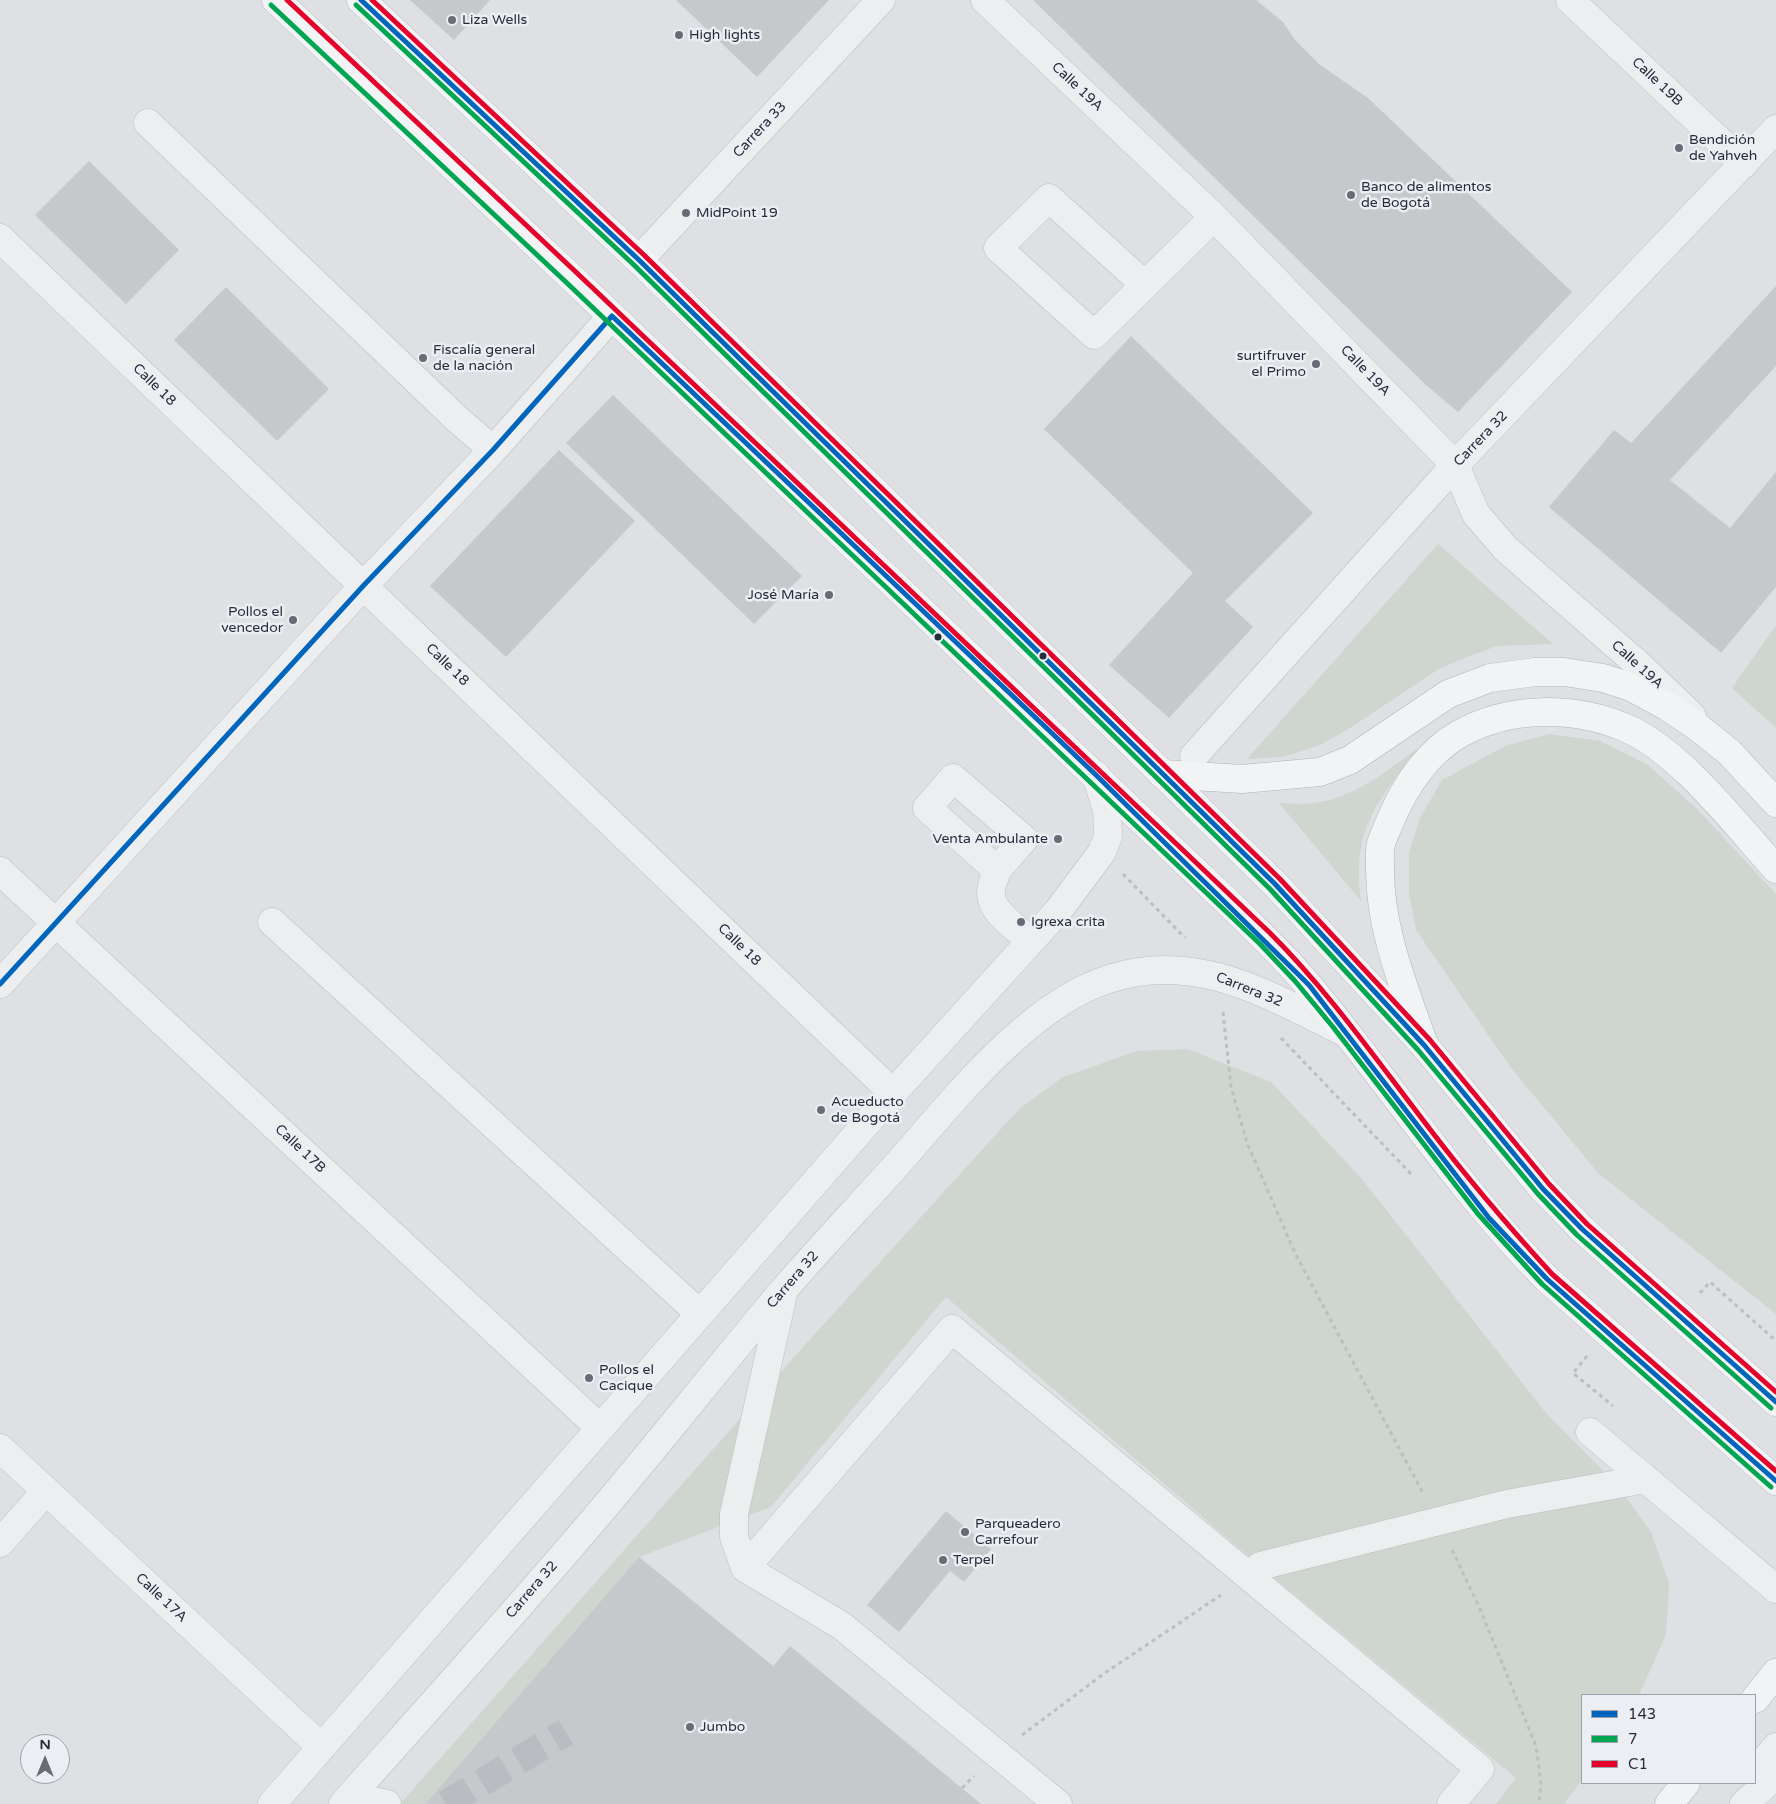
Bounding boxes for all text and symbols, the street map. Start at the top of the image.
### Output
place label: Liza Wells [462,12,527,28]
marker: Liza Wells [446,14,458,26]
place label: High lights [689,27,760,43]
marker: High lights [673,29,685,41]
street label: Calle 19B [1628,54,1686,110]
street label: Calle 19A [1048,59,1106,115]
street label: Carrera 33 [730,98,790,162]
place label: Bendición de Yahveh [1689,132,1757,164]
marker: Bendición de Yahveh [1673,142,1685,154]
place label: Banco de alimentos de Bogotá [1361,179,1492,212]
marker: Banco de alimentos de Bogotá [1345,189,1357,201]
place label: MidPoint 19 [696,205,778,221]
marker: MidPoint 19 [680,207,692,219]
place label: Fiscalía general de la nación [433,342,535,374]
street label: Calle 19A [1337,342,1393,400]
place label: surtifruver el Primo [1237,348,1306,381]
marker: Fiscalía general de la nación [417,352,429,364]
marker: surtifruver el Primo [1310,358,1322,370]
street label: Calle 18 [129,360,179,410]
street label: Carrera 32 [1450,408,1512,470]
place label: José María [748,587,819,603]
marker: José María [823,589,835,601]
place label: Pollos el vencedor [221,604,283,636]
marker: Pollos el vencedor [287,614,299,626]
unlabelled marker [933,632,943,642]
street label: Calle 19A [1608,637,1666,693]
street label: Calle 18 [422,640,472,690]
unlabelled marker [1038,651,1048,661]
place label: Venta Ambulante [932,831,1048,847]
marker: Venta Ambulante [1052,833,1064,845]
place label: Igrexa crita [1031,914,1105,930]
marker: Igrexa crita [1015,916,1027,928]
street label: Calle 18 [714,920,764,970]
street label: Carrera 32 [1213,969,1285,1011]
place label: Acueducto de Bogotá [831,1094,904,1126]
marker: Acueducto de Bogotá [815,1104,827,1116]
street label: Calle 17B [271,1121,329,1177]
street label: Carrera 32 [764,1248,822,1312]
place label: Pollos el Cacique [599,1362,654,1394]
marker: Pollos el Cacique [583,1372,595,1384]
place label: Parqueadero Carrefour [975,1516,1061,1548]
marker: Parqueadero Carrefour [959,1526,971,1538]
place label: Terpel [953,1552,994,1568]
marker: Terpel [937,1554,949,1566]
street label: Carrera 32 [503,1558,561,1622]
street label: Calle 17A [132,1570,190,1626]
legend [1581,1694,1756,1784]
text: 143 [1628,1705,1656,1723]
place label: Jumbo [700,1719,745,1735]
marker: Jumbo [684,1721,696,1733]
text: 7 [1628,1730,1637,1748]
north arrow [20,1734,70,1784]
text: N [39,1736,51,1753]
text: C1 [1628,1755,1648,1773]

